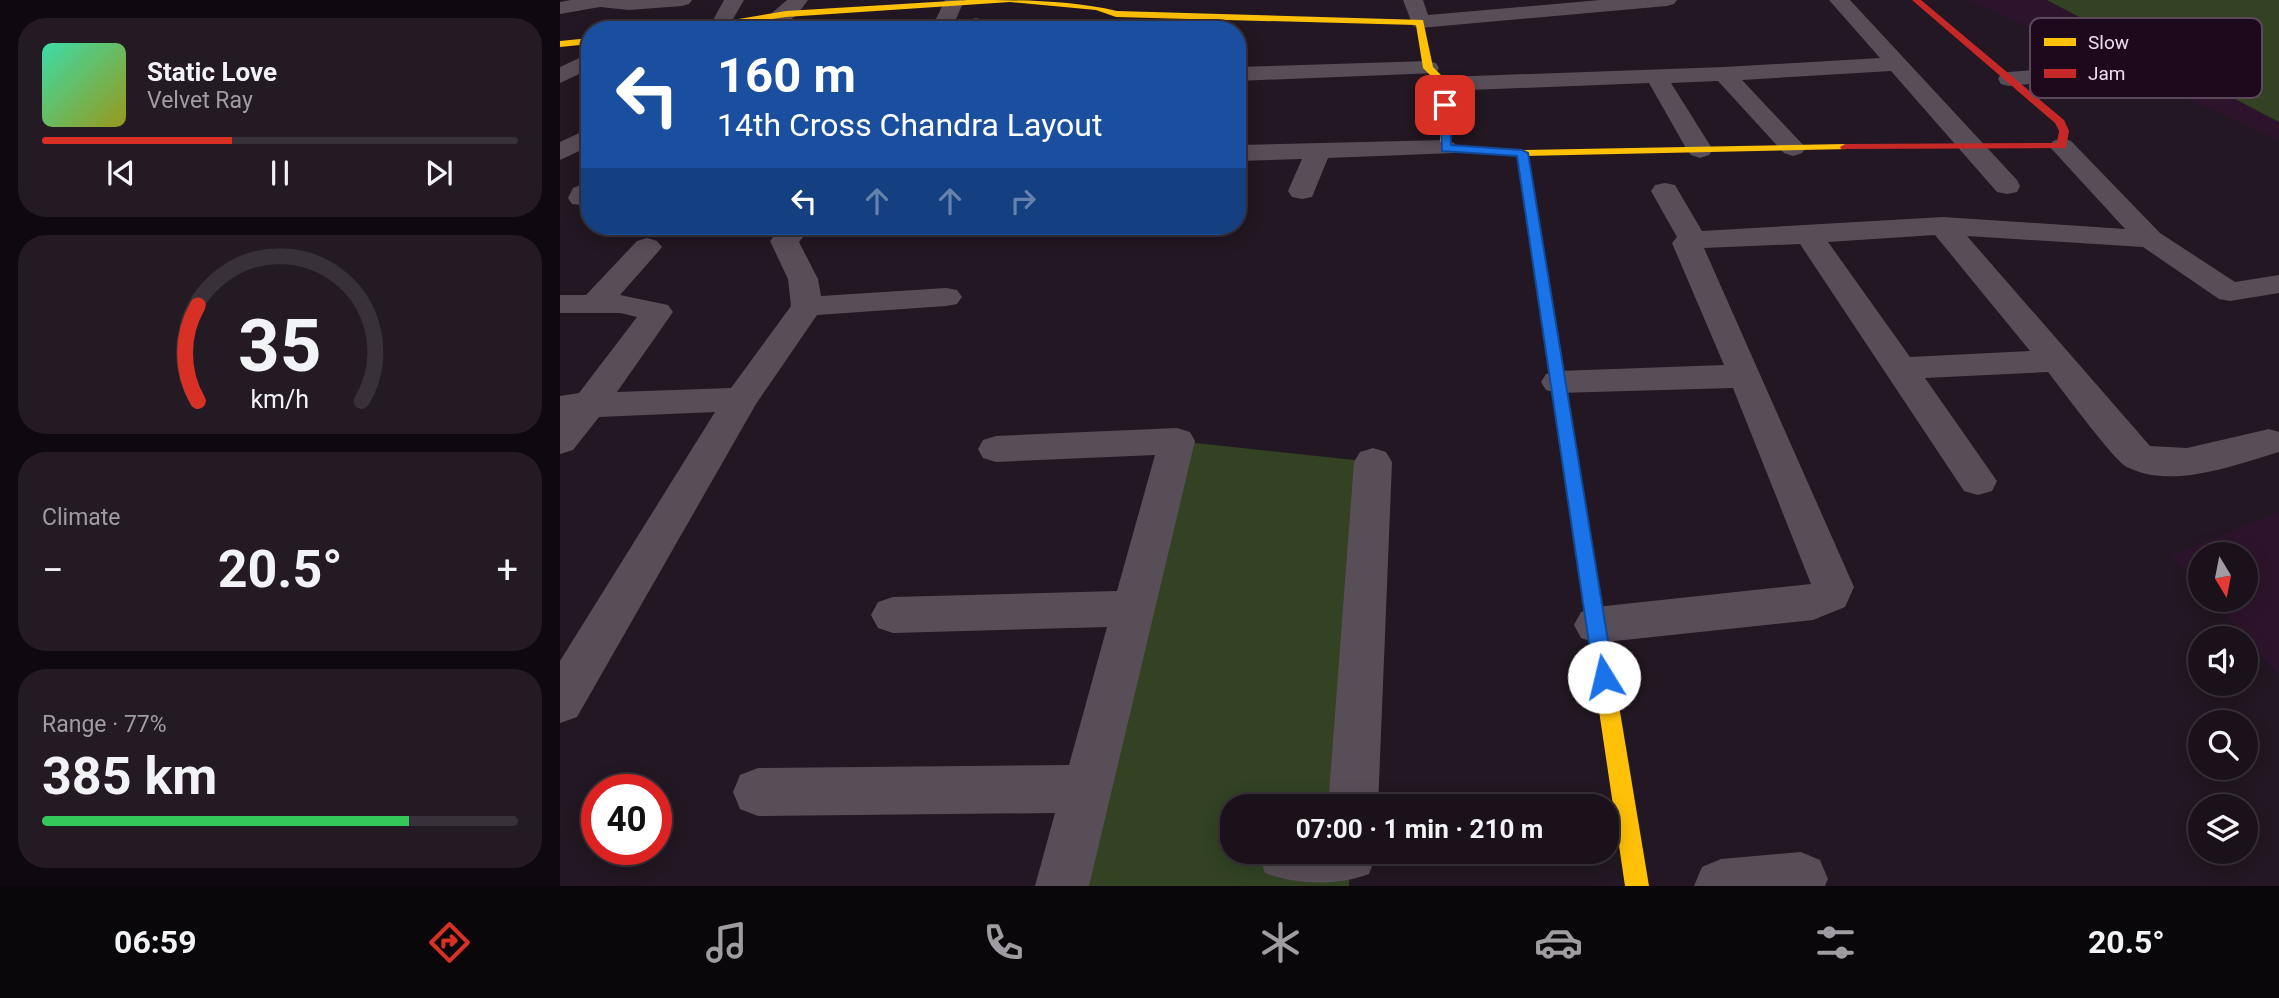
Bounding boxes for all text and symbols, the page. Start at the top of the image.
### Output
legend [2030,18,2262,98]
text: Slow [2088,31,2129,54]
text: 160 m [717,47,856,104]
icon: left [602,49,693,140]
text: Static Love [147,57,277,87]
text: Jam [2088,62,2125,85]
pin [1415,75,1475,135]
icon: arrive [1426,86,1464,124]
text: Velvet Ray [147,87,253,114]
text: 14th Cross Chandra Layout [717,106,1102,144]
icon: previous [102,154,140,192]
icon: pause [261,154,299,192]
icon: next [420,154,458,192]
icon: left [785,182,823,220]
icon: ahead [858,182,896,220]
icon: ahead [931,182,969,220]
icon: right [1004,182,1042,220]
text: 35 [238,303,322,389]
text: km/h [251,384,309,413]
text: Climate [42,504,121,531]
text: 20.5° [218,539,343,600]
north arrow [2188,542,2258,612]
map controls [2188,542,2258,864]
text: − [42,548,64,592]
text: + [496,548,518,592]
button: sound [2188,626,2258,696]
position arrow [1567,640,1641,714]
button: search [2188,710,2258,780]
text: Range · 77% [42,711,167,738]
text: 385 km [42,746,217,807]
speed limit sign: 40 [581,774,672,865]
button: layers [2188,794,2258,864]
text: 07:00 · 1 min · 210 m [1296,814,1543,844]
icon: directions [425,918,474,967]
icon: music [702,918,751,967]
icon: phone [979,918,1028,967]
icon: climate [1256,918,1305,967]
icon: car [1534,918,1583,967]
icon: filters [1811,918,1860,967]
text: 06:59 [114,923,197,961]
text: 20.5° [2088,923,2165,961]

